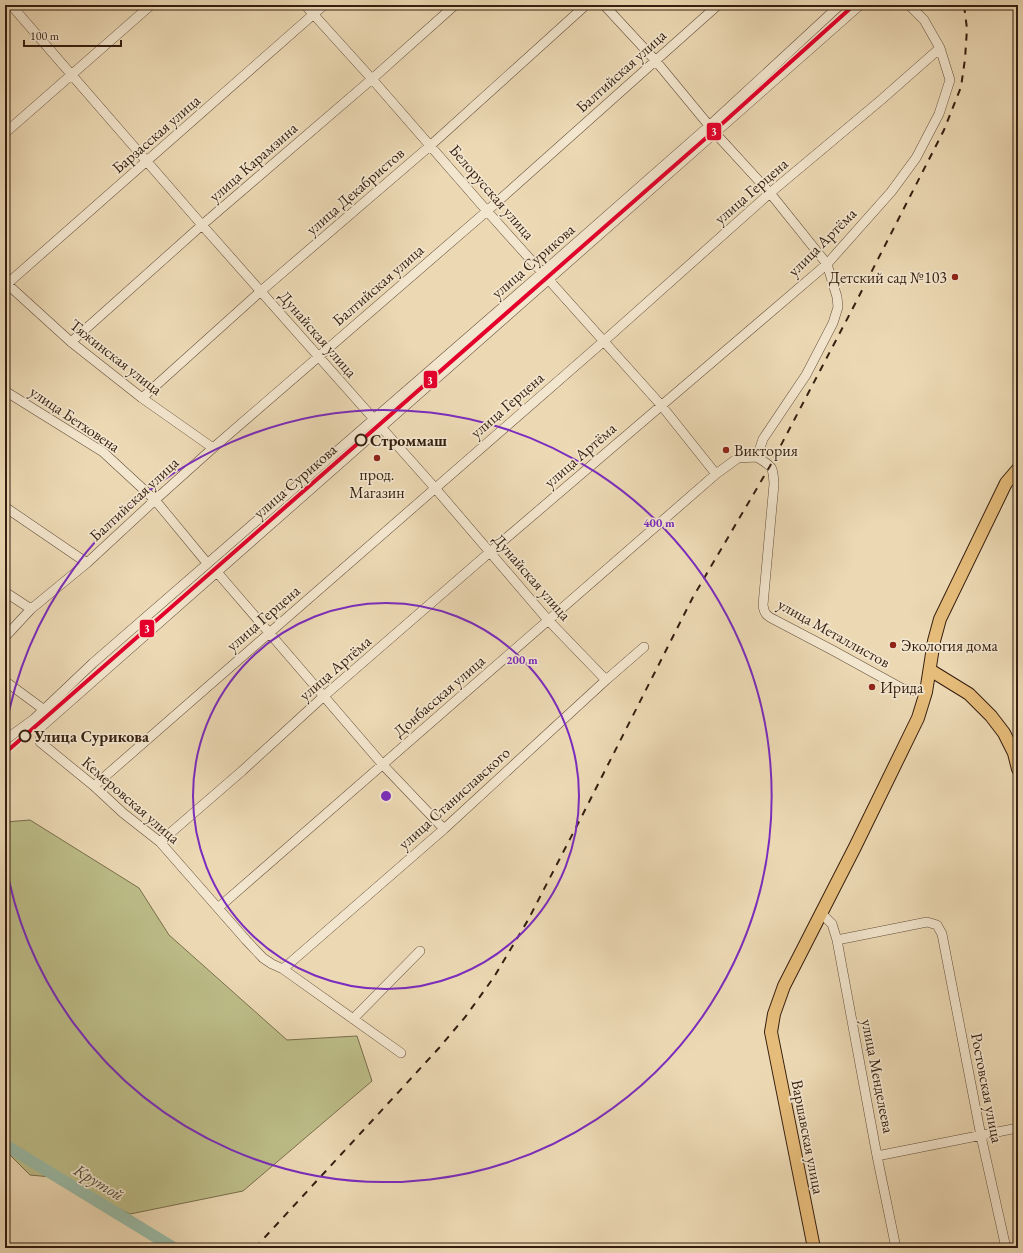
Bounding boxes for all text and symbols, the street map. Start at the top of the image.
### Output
scale bar [24,22,121,48]
street label: Балтийская улица [571,24,671,117]
text: 100 m [30,28,60,44]
street label: Барзасская улица [107,89,205,178]
street label: улица Карамзина [204,117,302,206]
line badge: 3 [706,122,722,141]
text: 3 [711,124,717,138]
street label: Белорусская улица [445,140,540,245]
street label: улица Декабристов [301,142,409,240]
street label: улица Герцена [710,153,793,229]
street label: улица Артёма [783,203,861,281]
street label: улица Сурикова [487,219,580,303]
street label: Балтийская улица [328,239,429,331]
place label: Детский сад №103 [829,267,947,288]
marker: Детский сад №103 [950,272,960,282]
street label: Дунайская улица [274,286,362,383]
street label: Тяжинская улица [65,314,167,400]
street label: улица Герцена [466,367,549,443]
line badge: 3 [423,370,438,389]
text: 3 [427,373,433,387]
street label: улица Бетховена [26,381,125,457]
street label: улица Артёма [539,417,621,492]
place label: Строммаш [370,430,447,451]
marker: Строммаш [354,433,368,447]
street label: улица Сурикова [249,439,342,523]
place label: Виктория [734,440,798,461]
marker: Виктория [721,445,731,455]
street label: Балтийская улица [85,452,184,546]
marker: прод. Магазин [372,453,382,463]
place label: прод. Магазин [349,464,405,503]
text: 400 m [643,515,675,531]
street label: Дунайская улица [488,529,576,626]
street label: улица Герцена [222,580,305,656]
street label: улица Металлистов [774,593,894,673]
line badge: 3 [139,619,155,638]
text: 3 [144,621,150,635]
street label: улица Артёма [294,630,376,705]
place label: Экология дома [901,635,998,656]
marker: Экология дома [888,640,898,650]
street label: Донбасская улица [389,650,490,742]
text: 200 m [506,652,538,668]
place label: Ирида [880,677,924,698]
marker: Ирида [867,682,877,692]
place label: Улица Сурикова [33,726,150,747]
marker: Улица Сурикова [18,729,32,743]
street label: улица Станиславского [394,742,514,854]
street label: Кемеровская улица [77,752,185,849]
centre of rings [379,789,393,803]
street label: улица Менделеева [857,1017,899,1136]
street label: Ростовская улица [966,1031,1008,1145]
street label: Варшавская улица [787,1078,829,1197]
water label: Крутой [69,1158,128,1206]

